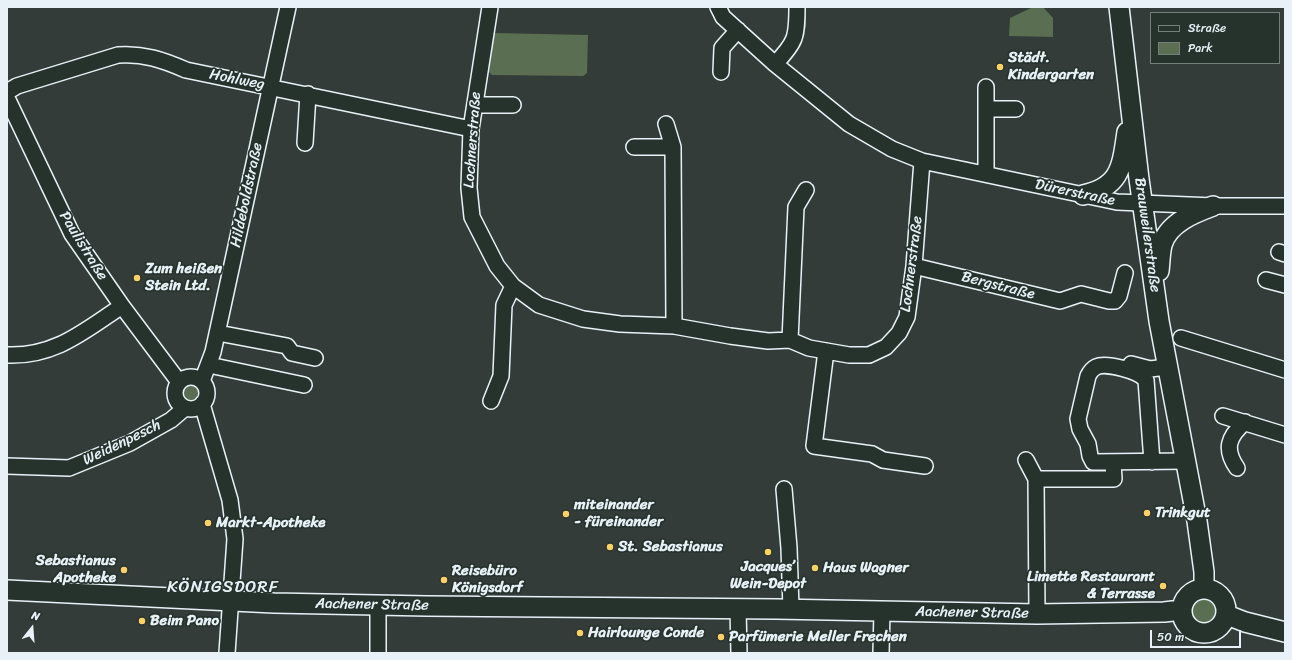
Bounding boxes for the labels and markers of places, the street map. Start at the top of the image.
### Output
place label: Städt. Kindergarten [1008,49,1094,84]
marker: Städt. Kindergarten [995,62,1005,72]
place label: Zum heißen Stein Ltd. [145,260,222,295]
marker: Zum heißen Stein Ltd. [132,273,142,283]
place label: miteinander - füreinander [574,496,663,531]
place label: Trinkgut [1155,504,1210,522]
marker: Trinkgut [1142,508,1152,518]
marker: miteinander - füreinander [561,509,571,519]
place label: Markt-Apotheke [216,514,326,532]
marker: Markt-Apotheke [203,518,213,528]
place label: St. Sebastianus [618,538,723,556]
marker: St. Sebastianus [605,542,615,552]
marker: Jacques’ Wein-Depot [763,547,773,557]
place label: Sebastianus Apotheke [35,552,116,587]
place label: Jacques’ Wein-Depot [730,558,806,593]
place label: Haus Wagner [823,559,909,577]
place label: Reisebüro Königsdorf [452,562,523,597]
marker: Haus Wagner [810,563,820,573]
marker: Sebastianus Apotheke [119,565,129,575]
place label: Limette Restaurant & Terrasse [1027,568,1155,603]
marker: Reisebüro Königsdorf [439,575,449,585]
marker: Limette Restaurant & Terrasse [1158,581,1168,591]
place label: Beim Pano [150,612,219,630]
marker: Beim Pano [137,616,147,626]
place label: Hairlounge Conde [588,624,704,642]
marker: Hairlounge Conde [575,628,585,638]
place label: Parfümerie Meller Frechen [729,628,907,646]
marker: Parfümerie Meller Frechen [716,632,726,642]

